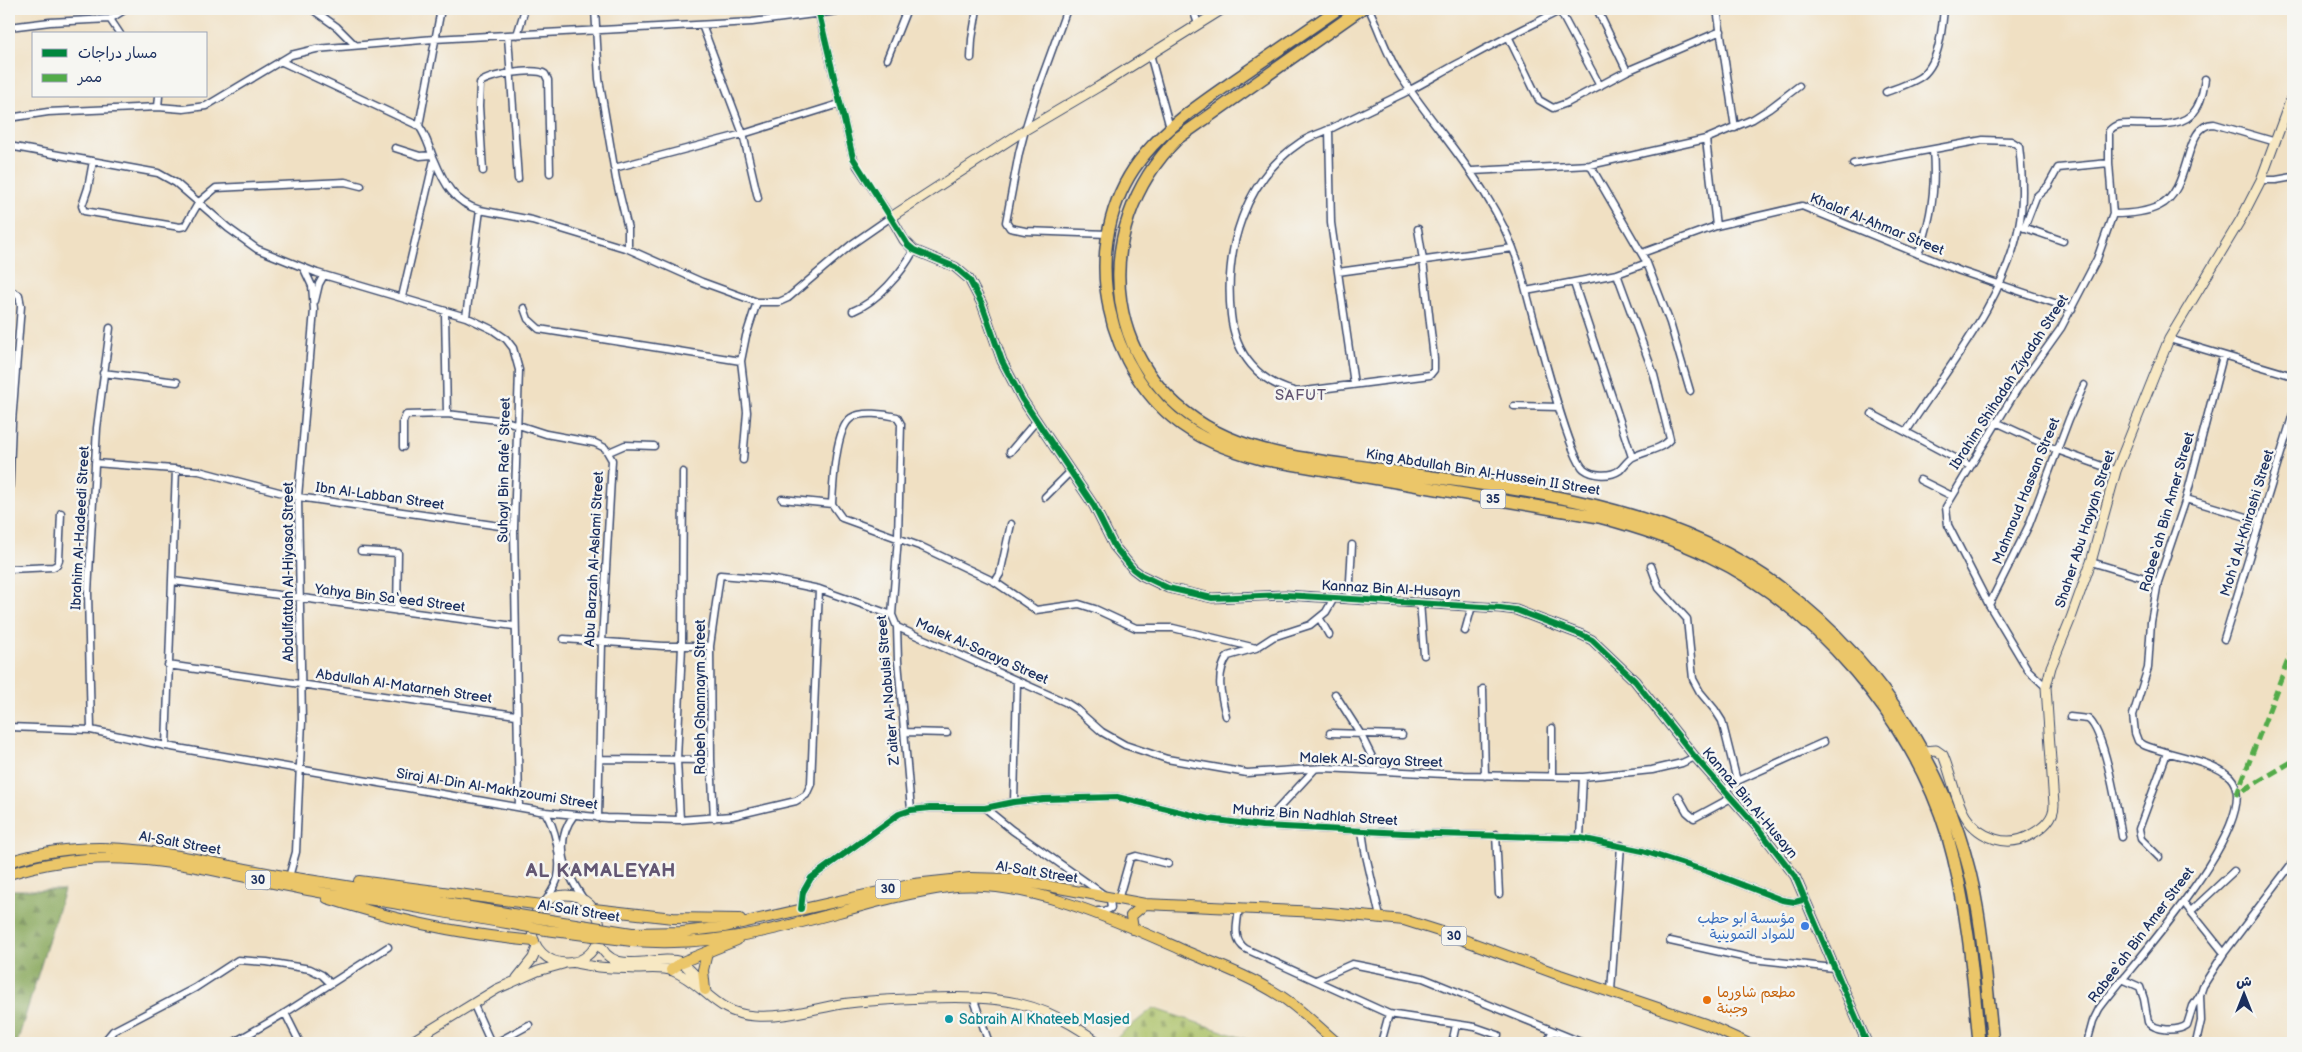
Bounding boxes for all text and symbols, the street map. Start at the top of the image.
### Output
legend [32,32,208,98]
text: مسار دراجات [78,44,157,63]
text: ممر [76,68,102,87]
street label: Khalaf Al-Ahmar Street [1807,189,1947,259]
street label: Ibrahim Shihadah Ziyadah Street [1946,291,2072,473]
district label: SAFUT [1275,386,1327,405]
street label: Suhayl Bin Rafe‘ Street [494,396,514,543]
street label: Mahmoud Hassan Street [1989,415,2063,567]
street label: Rabee‘ah Bin Amer Street [2136,429,2198,594]
street label: Ibrahim Al-Hadeedi Street [67,445,93,610]
street label: King Abdullah Bin Al-Hussein II Street [1365,445,1602,499]
street label: Shaher Abu Hayyah Street [2051,447,2119,610]
street label: Moh‘d Al-Khirashi Street [2217,447,2278,599]
street label: Abu Barzah Al-Aslami Street [581,470,607,647]
street label: Ibn Al-Labban Street [315,479,446,514]
street label: Abdulfattah Al-Hiyasat Street [280,481,297,662]
road number: 35 [1480,489,1506,508]
street label: Kannaz Bin Al-Husayn [1321,577,1461,601]
street label: Yahya Bin Sa‘eed Street [313,580,467,616]
street label: Z‘aiter Al-Nabulsi Street [873,614,903,767]
street label: Malek Al-Saraya Street [913,614,1052,688]
street label: Rabeh Ghannaym Street [692,619,709,775]
street label: Abdullah Al-Matarneh Street [315,665,494,707]
street label: Kannaz Bin Al-Husayn [1699,744,1801,862]
street label: Malek Al-Saraya Street [1299,749,1444,771]
street label: Siraj Al-Din Al-Makhzoumi Street [395,765,600,813]
street label: Muhriz Bin Nadhlah Street [1232,801,1399,829]
street label: Al-Salt Street [138,827,223,859]
street label: Al-Salt Street [995,857,1080,887]
district label: AL KAMALEYAH [525,860,676,883]
street label: Rabee‘ah Bin Amer Street [2084,863,2198,1006]
road number: 30 [246,870,270,890]
road number: 30 [876,880,900,899]
street label: Al-Salt Street [537,896,622,926]
place label: مؤسسة ابو حطب للمواد التموينية [1697,910,1795,943]
marker: مؤسسة ابو حطب للمواد التموينية [1799,920,1811,932]
road number: 30 [1442,926,1466,946]
north arrow [2220,970,2270,1020]
text: ش [2236,973,2252,990]
place label: مطعم شاورما وجبنة [1717,984,1796,1017]
marker: مطعم شاورما وجبنة [1701,994,1713,1006]
place label: Sabraih Al Khateeb Masjed [959,1011,1130,1028]
marker: Sabraih Al Khateeb Masjed [943,1013,955,1025]

